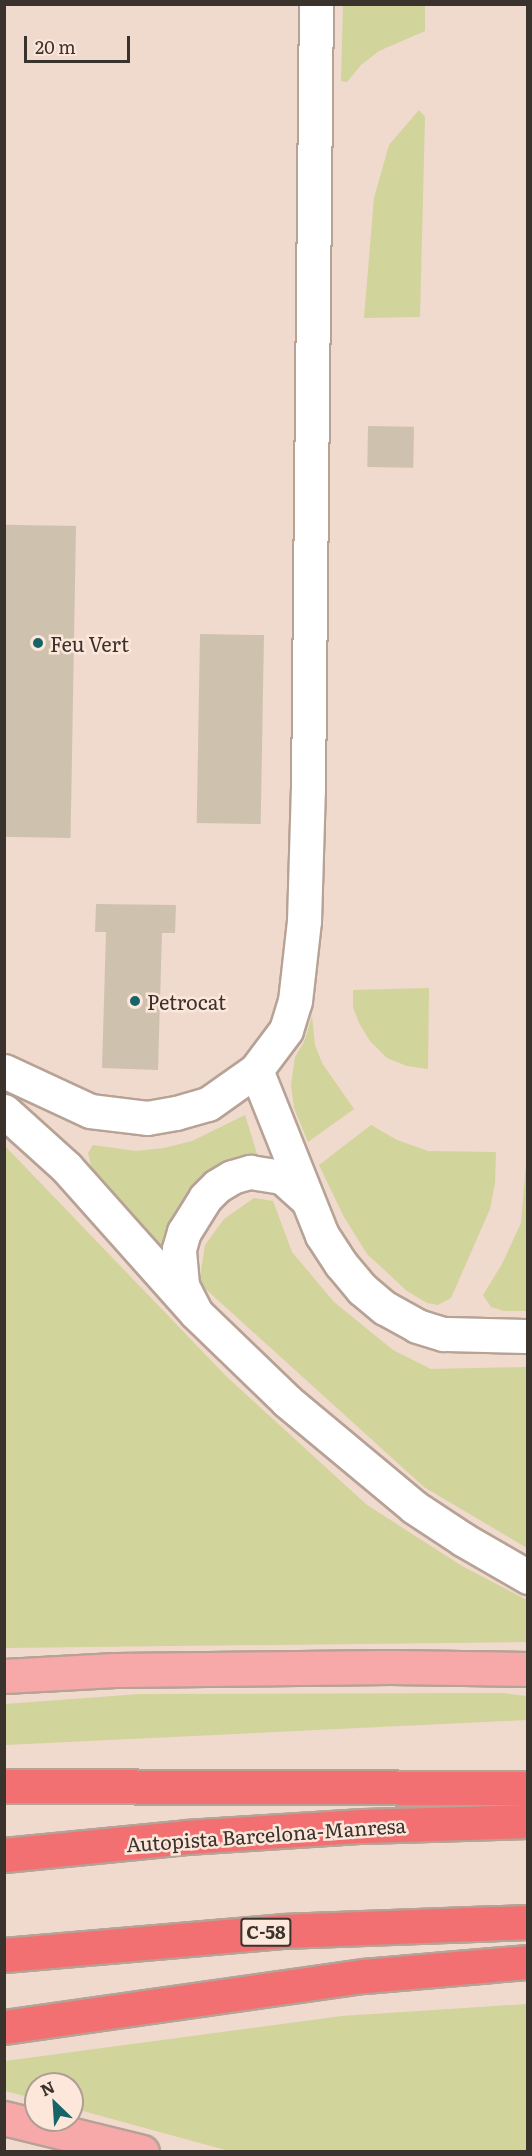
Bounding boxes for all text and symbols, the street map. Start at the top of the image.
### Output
scale bar [27,24,134,62]
text: 20 m [35,33,76,60]
place label: Feu Vert [50,631,129,655]
marker: Feu Vert [31,636,45,650]
place label: Petrocat [147,989,226,1013]
marker: Petrocat [128,994,142,1008]
street label: Autopista Barcelona-Manresa [125,1812,407,1856]
road number: C-58 [239,1917,293,1947]
north arrow [24,2072,84,2132]
text: N [36,2074,58,2101]

